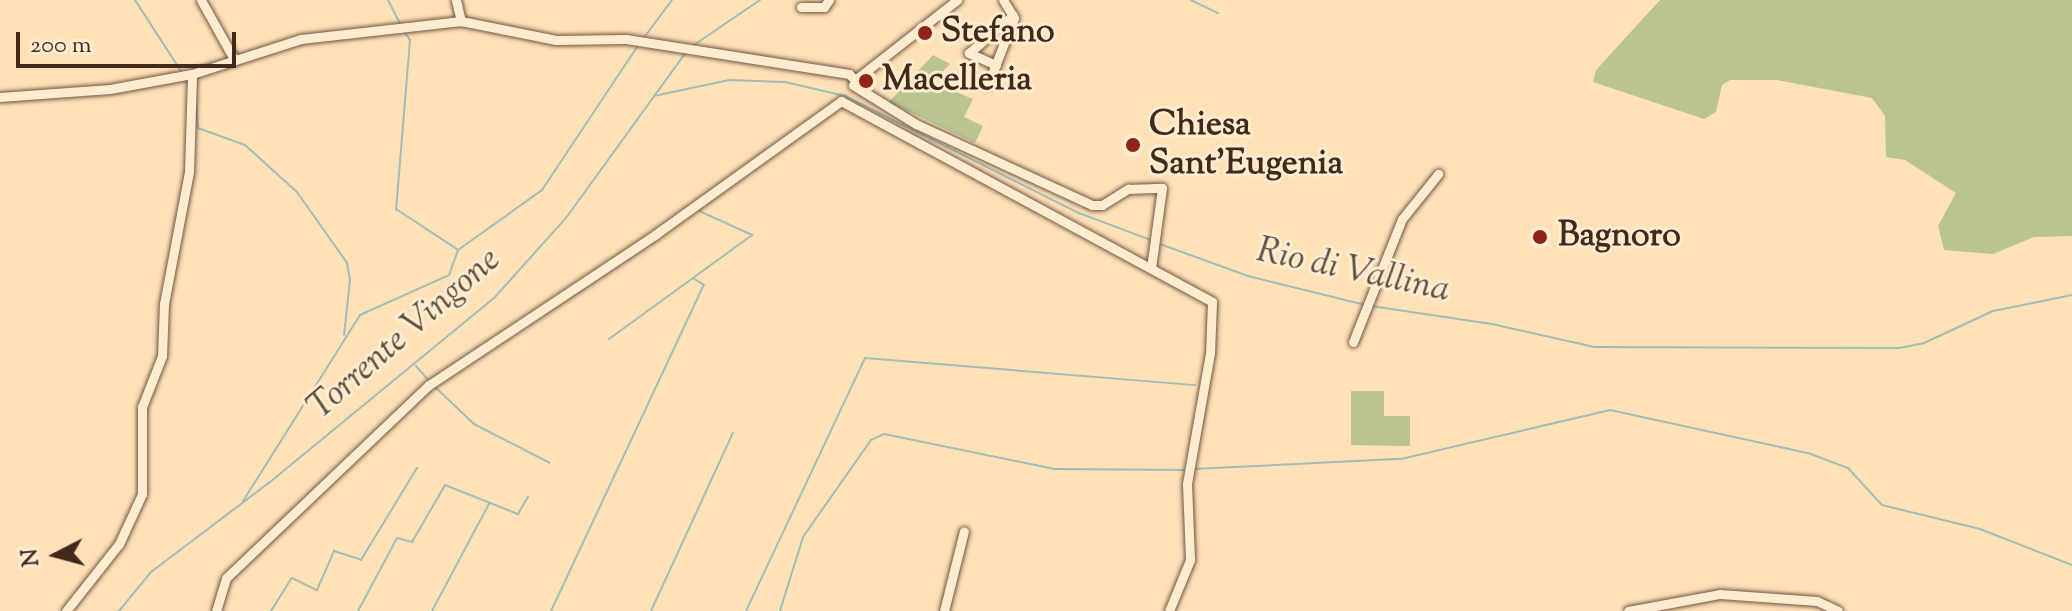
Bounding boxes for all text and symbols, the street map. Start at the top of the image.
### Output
place label: Stefano [941,13,1054,53]
scale bar [20,16,240,66]
marker: Stefano [916,24,934,42]
text: 200 m [30,29,92,63]
place label: Macelleria [882,61,1032,101]
marker: Macelleria [857,72,875,90]
place label: Chiesa Sant'Eugenia [1149,105,1343,184]
marker: Chiesa Sant'Eugenia [1124,136,1142,154]
place label: Bagnoro [1558,217,1681,257]
marker: Bagnoro [1529,226,1551,248]
water label: Rio di Vallina [1252,230,1454,314]
water label: Torrente Vingone [300,240,510,430]
north arrow [16,515,96,595]
text: N [15,547,49,568]

